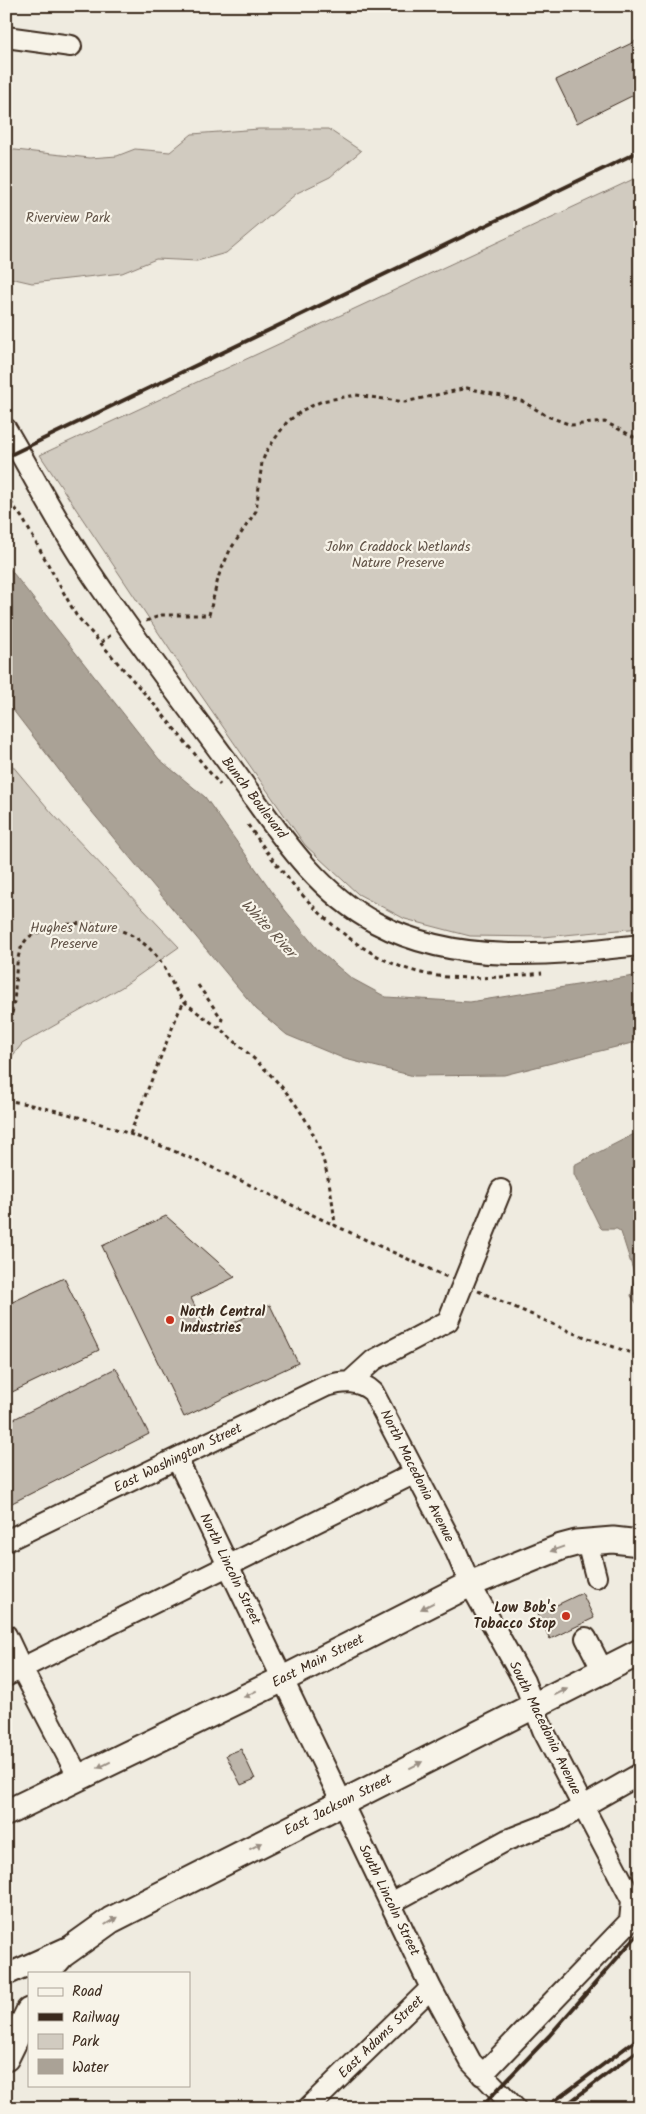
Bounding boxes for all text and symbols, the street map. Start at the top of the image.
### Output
park label: Riverview Park [26,207,111,229]
park label: John Craddock Wetlands Nature Preserve [326,536,470,574]
street label: Bunch Boulevard [216,752,293,845]
water label: White River [235,894,303,966]
park label: Hughes Nature Preserve [30,917,118,955]
place label: North Central Industries [180,1301,266,1339]
marker: North Central Industries [164,1314,176,1326]
street label: North Macedonia Avenue [374,1406,460,1547]
street label: East Washington Street [110,1417,246,1499]
street label: North Lincoln Street [193,1509,267,1629]
one-way arrow [549,1545,564,1553]
place label: Low Bob's Tobacco Stop [473,1597,556,1635]
one-way arrow [420,1602,434,1610]
marker: Low Bob's Tobacco Stop [560,1610,572,1622]
street label: East Main Street [268,1628,369,1694]
street label: South Macedonia Avenue [503,1657,587,1799]
one-way arrow [554,1687,568,1695]
one-way arrow [243,1690,258,1699]
one-way arrow [97,1761,111,1769]
one-way arrow [409,1761,423,1769]
street label: East Jackson Street [280,1768,396,1842]
street label: South Lincoln Street [352,1840,426,1960]
one-way arrow [248,1842,263,1850]
one-way arrow [104,1916,118,1925]
legend [28,1972,190,2086]
text: Road [72,1980,103,2004]
street label: East Adams Street [333,1990,429,2084]
text: Railway [72,2006,120,2030]
text: Park [72,2030,100,2054]
text: Water [72,2056,109,2080]

